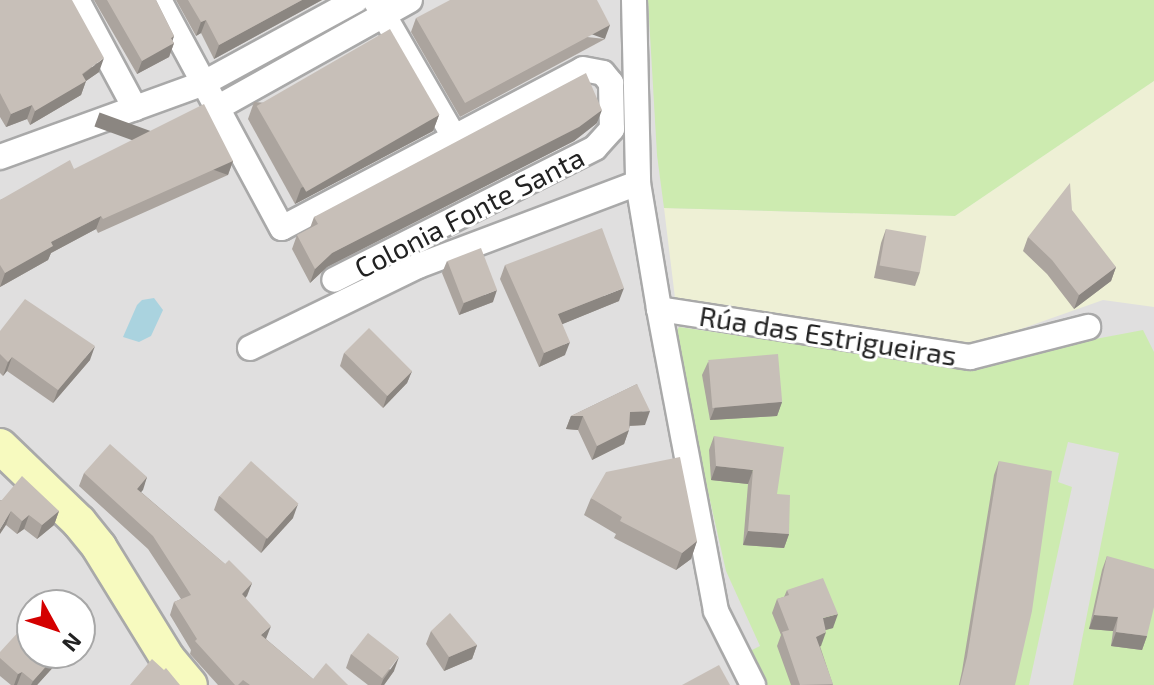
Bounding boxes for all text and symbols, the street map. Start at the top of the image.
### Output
street label: Colonia Fonte Santa [349,140,589,284]
street label: Rúa das Estrigueiras [697,298,959,372]
north arrow [16,589,96,669]
text: N [58,629,88,658]

